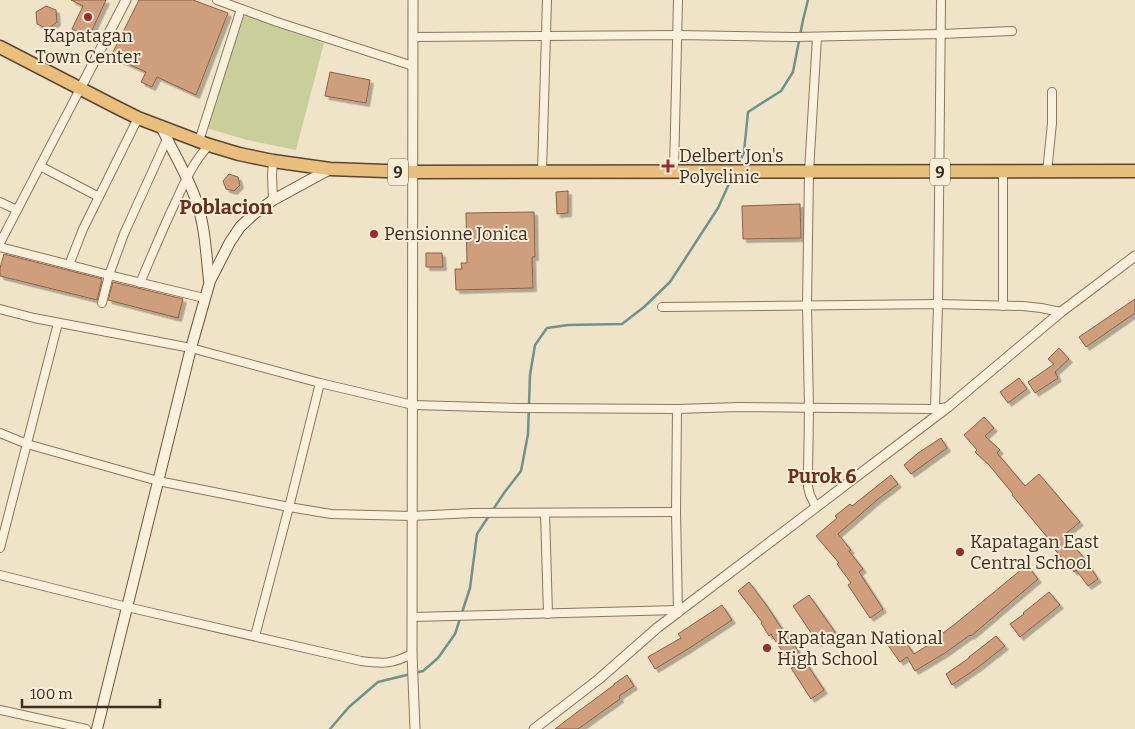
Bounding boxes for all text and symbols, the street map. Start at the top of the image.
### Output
marker: Kapatagan Town Center [82,11,94,23]
place label: Kapatagan Town Center [35,25,141,68]
place label: Delbert Jon's Polyclinic [679,145,784,188]
road number: 9 [388,158,408,186]
road number: 9 [930,158,950,186]
marker: Delbert Jon's Polyclinic [661,159,675,173]
district label: Poblacion [179,195,273,219]
place label: Pensionne Jonica [384,223,528,245]
marker: Pensionne Jonica [368,228,380,240]
district label: Purok 6 [788,465,856,488]
place label: Kapatagan East Central School [970,531,1100,574]
marker: Kapatagan East Central School [954,546,966,558]
place label: Kapatagan National High School [777,627,943,670]
marker: Kapatagan National High School [761,642,773,654]
scale bar [22,676,160,708]
text: 100 m [30,685,73,703]

